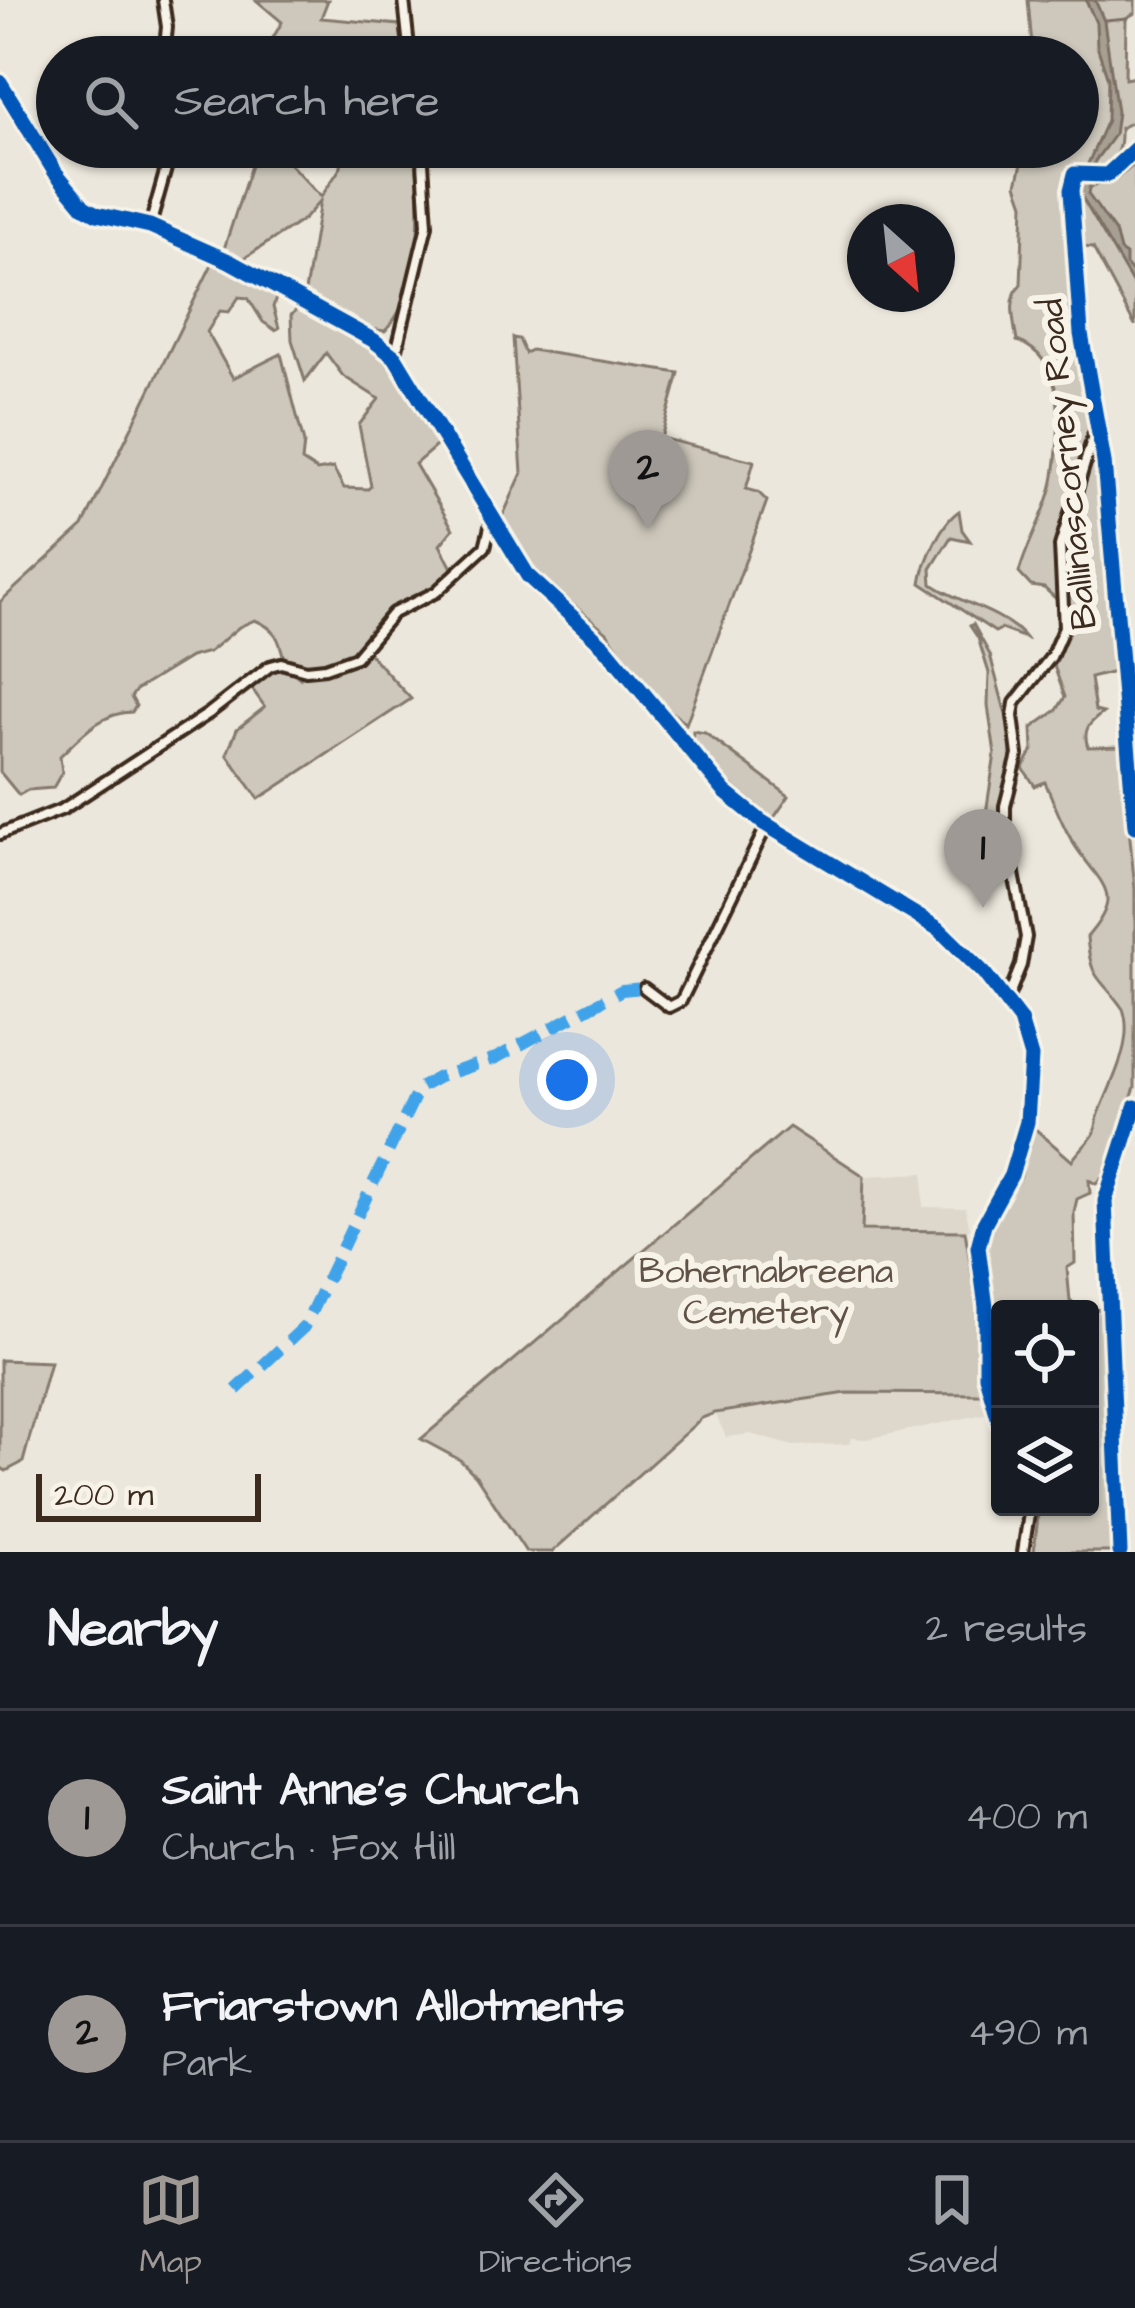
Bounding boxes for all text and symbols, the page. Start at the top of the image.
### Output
search box [36,36,1099,168]
icon: search [78,69,144,135]
text: Search here [174,71,440,133]
north arrow [847,204,955,312]
street label: Ballinascorney Road [1025,296,1111,632]
pin: 2 [609,430,687,529]
pin: 1 [944,809,1022,908]
your location [537,1050,597,1110]
park label: Bohernabreena Cemetery [639,1246,893,1338]
map controls [991,1300,1099,1516]
button: locate [991,1300,1099,1408]
button: layers [991,1408,1099,1516]
scale bar [36,1468,261,1521]
text: 200 m [54,1472,153,1518]
text: Nearby [48,1595,218,1666]
text: 2 results [926,1603,1087,1657]
text: Saint Anne's Church [162,1760,578,1822]
text: 1 [85,1791,90,1845]
text: 400 m [965,1791,1087,1845]
text: Church · Fox Hill [162,1822,456,1876]
text: Friarstown Allotments [162,1976,625,2038]
text: 2 [76,2007,98,2061]
text: 490 m [968,2007,1087,2061]
text: Park [162,2038,252,2092]
tab: Map [138,2167,204,2285]
tab: Directions [479,2167,632,2285]
tab: Saved [907,2167,997,2285]

